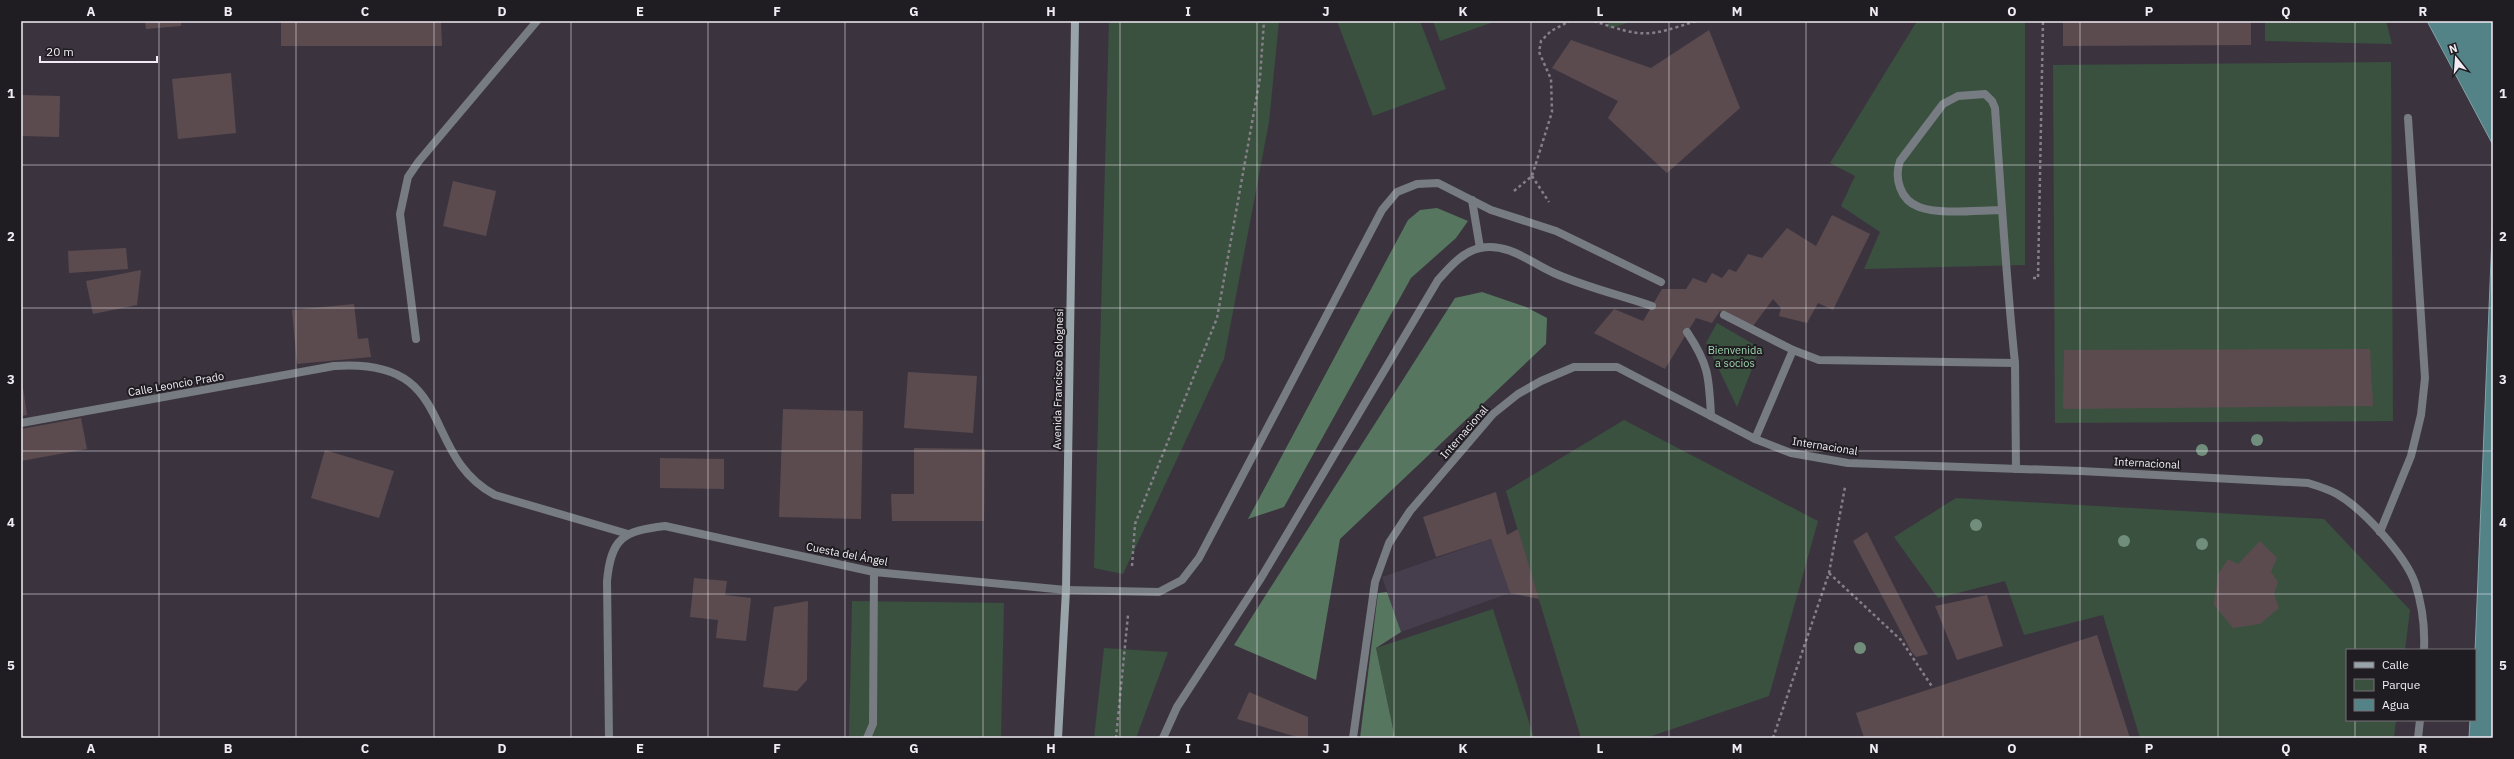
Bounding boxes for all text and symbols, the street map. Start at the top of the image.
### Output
text: A [87,3,96,20]
text: B [224,3,233,20]
text: C [361,3,370,20]
text: D [497,3,507,20]
text: E [636,3,644,20]
text: F [773,3,781,20]
text: G [909,3,919,20]
text: H [1046,3,1056,20]
text: I [1185,3,1191,20]
text: J [1322,3,1330,20]
text: K [1458,3,1468,20]
text: L [1597,3,1604,20]
text: M [1732,3,1742,20]
text: N [1869,3,1879,20]
text: O [2007,3,2017,20]
text: P [2145,3,2154,20]
text: Q [2281,3,2291,20]
text: R [2419,3,2428,20]
scale bar [40,38,157,64]
north arrow [2436,38,2476,78]
text: N [2447,41,2459,56]
text: 20 m [46,44,74,59]
text: 1 [7,85,15,102]
text: 1 [2499,85,2507,102]
text: 2 [7,228,15,245]
text: 2 [2499,228,2507,245]
street label: Avenida Francisco Bolognesi [1050,309,1066,449]
park label: Bienvenida a socios [1708,343,1762,370]
street label: Calle Leoncio Prado [127,369,225,399]
text: 3 [7,371,15,388]
text: 3 [2499,371,2507,388]
street label: Internacional [1437,402,1491,462]
street label: Internacional [1791,434,1859,458]
street label: Internacional [2114,454,2180,472]
text: 4 [7,514,15,531]
text: 4 [2499,514,2507,531]
street label: Cuesta del Ángel [805,539,889,569]
legend [2346,649,2476,721]
text: 5 [7,657,15,674]
text: Calle [2382,657,2409,672]
text: 5 [2499,657,2507,674]
text: Parque [2382,677,2421,692]
text: Agua [2382,697,2410,712]
text: A [87,740,96,757]
text: B [224,740,233,757]
text: C [361,740,370,757]
text: D [497,740,507,757]
text: E [636,740,644,757]
text: F [773,740,781,757]
text: G [909,740,919,757]
text: H [1046,740,1056,757]
text: I [1185,740,1191,757]
text: J [1322,740,1330,757]
text: K [1458,740,1468,757]
text: L [1597,740,1604,757]
text: M [1732,740,1742,757]
text: N [1869,740,1879,757]
text: O [2007,740,2017,757]
text: P [2145,740,2154,757]
text: Q [2281,740,2291,757]
text: R [2419,740,2428,757]

